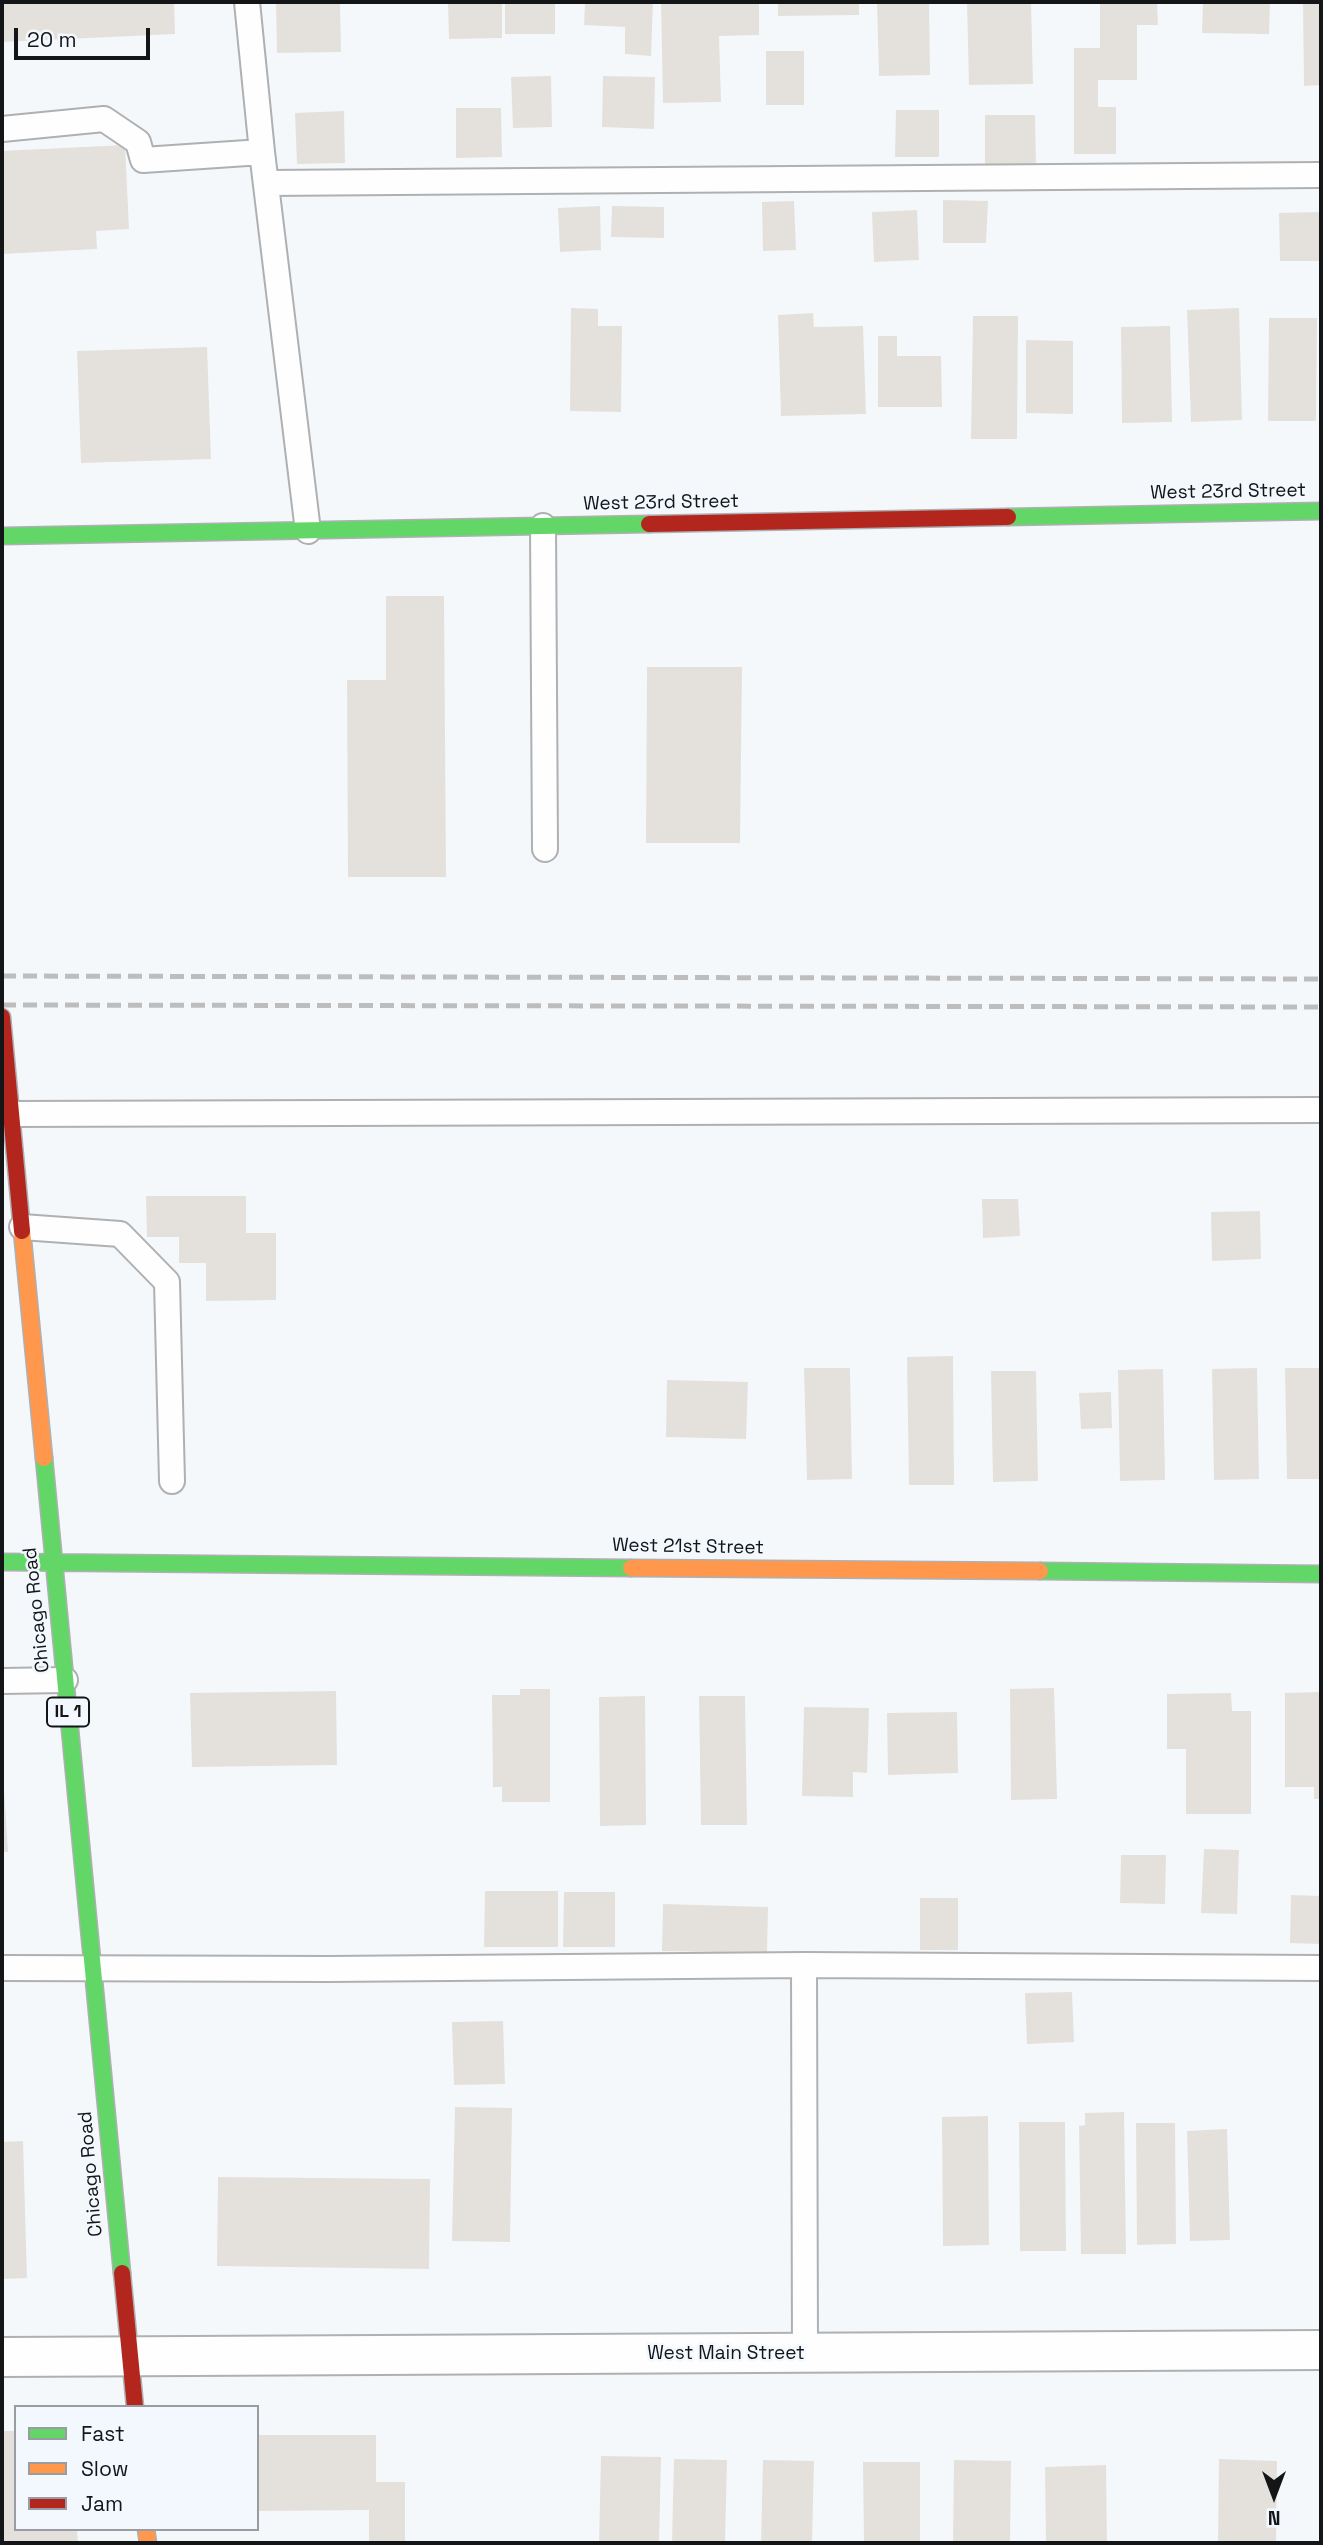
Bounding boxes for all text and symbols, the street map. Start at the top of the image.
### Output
scale bar [18,14,154,58]
text: 20 m [27,26,77,53]
street label: West 23rd Street [1150,479,1306,505]
street label: West 23rd Street [583,490,739,516]
street label: West 21st Street [612,1534,764,1560]
street label: Chicago Road [19,1546,55,1674]
road number: IL 1 [47,1698,89,1727]
street label: Chicago Road [74,2110,108,2238]
street label: West Main Street [647,2343,805,2365]
legend [14,2405,259,2531]
text: Fast [81,2420,125,2447]
text: Slow [81,2455,129,2482]
north arrow [1239,2461,1309,2531]
text: Jam [81,2490,123,2517]
text: N [1268,2505,1280,2530]

